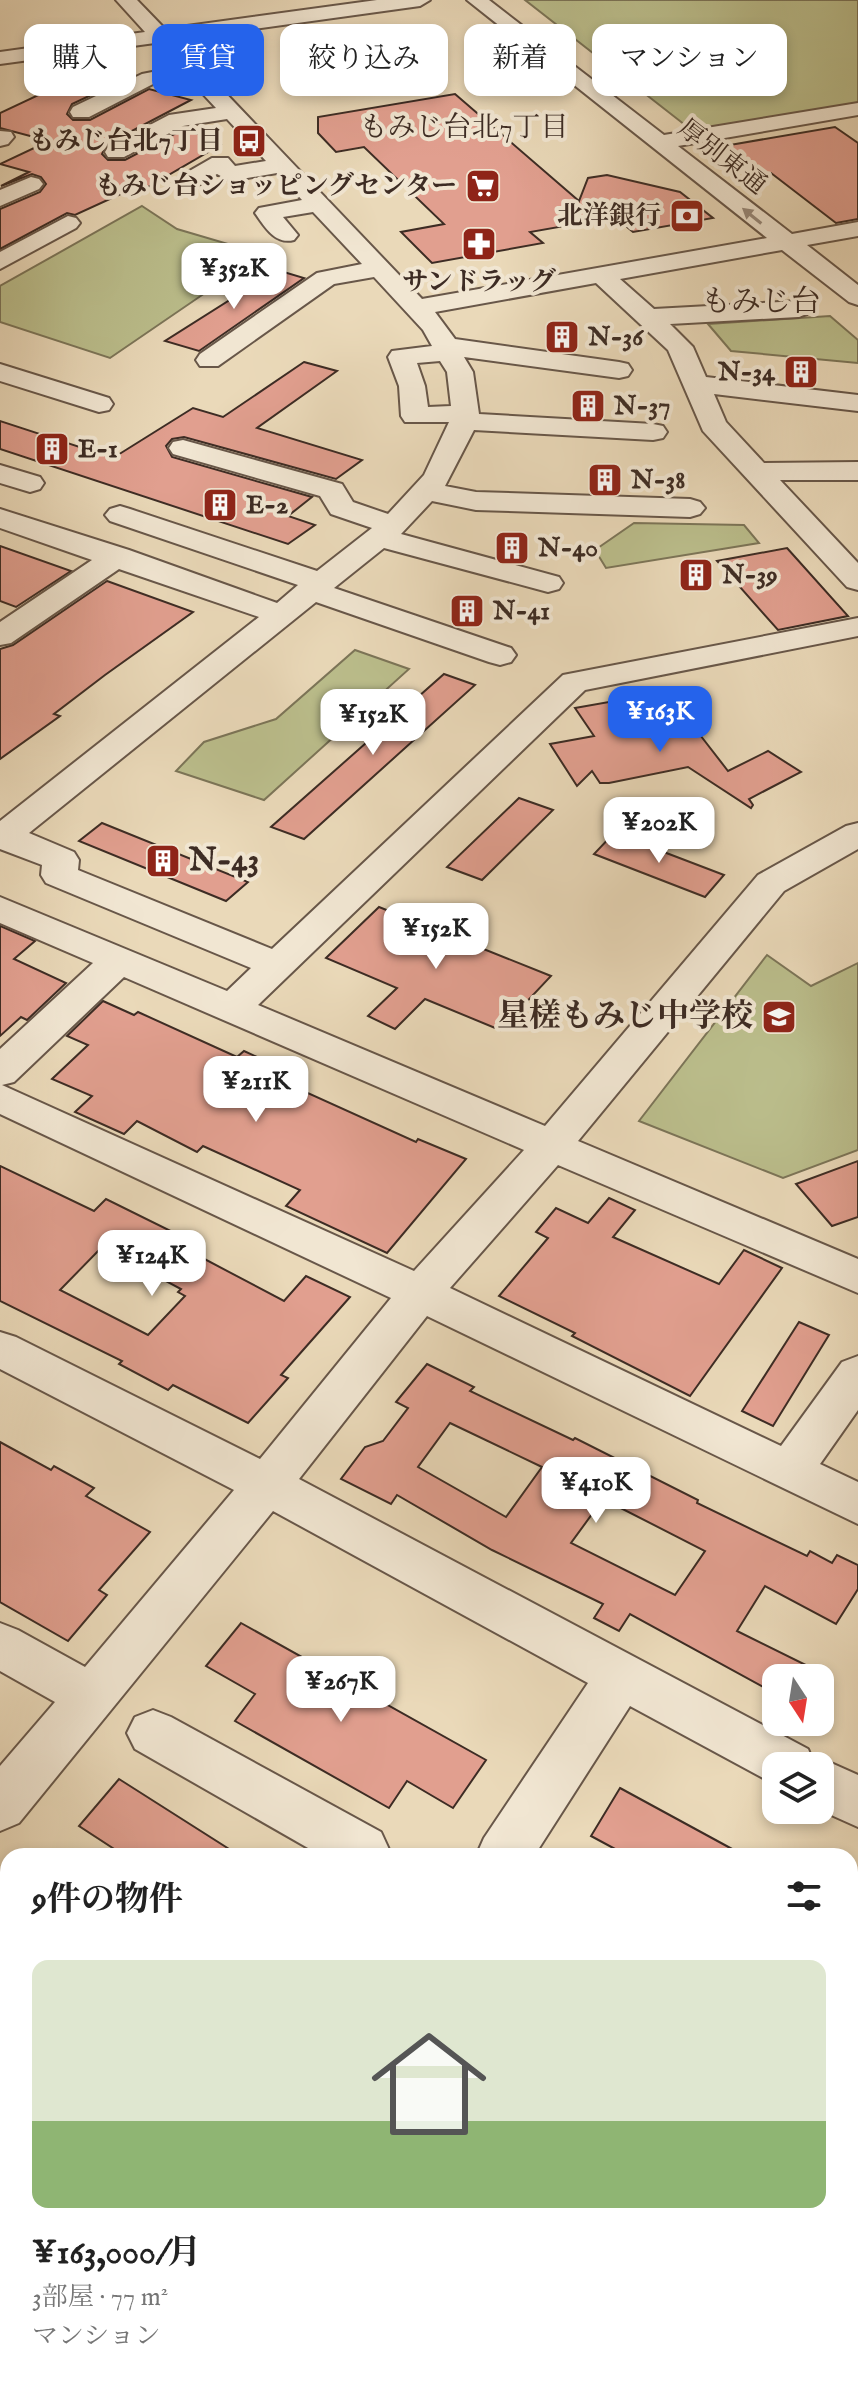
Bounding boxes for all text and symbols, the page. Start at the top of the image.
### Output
chip: 購入 [24,24,136,96]
chip: 賃貸 [152,24,264,96]
chip: 絞り込み [280,24,448,96]
chip: 新着 [464,24,576,96]
chip: マンション [592,24,787,96]
district label: もみじ台北7丁目 [359,111,569,146]
street label: 厚別東通 [671,112,773,202]
bus stop icon: もみじ台北7丁目 [230,122,268,160]
place label: もみじ台北7丁目 [29,125,223,158]
supermarket icon: もみじ台ショッピングセンター [464,167,502,205]
place label: もみじ台ショッピングセンター [95,170,457,203]
bank icon: 北洋銀行 [668,197,706,235]
place label: 北洋銀行 [557,200,661,233]
one-way arrow [742,208,762,224]
pharmacy icon: サンドラッグ [460,225,498,263]
pin: ¥352K [178,243,290,311]
text: ¥352K [200,252,269,285]
place label: サンドラッグ [402,266,556,299]
district label: もみじ台 [701,284,821,322]
building icon: N-36 [543,318,581,356]
place label: N-36 [587,321,644,354]
building icon: N-34 [782,353,820,391]
place label: N-34 [717,356,776,389]
building icon: N-37 [569,387,607,425]
place label: N-37 [613,390,670,423]
building icon: E-1 [33,430,71,468]
place label: E-1 [78,433,118,466]
building icon: N-38 [586,461,624,499]
place label: N-38 [630,464,685,497]
building icon: E-2 [201,486,239,524]
place label: E-2 [246,489,288,522]
building icon: N-40 [493,529,531,567]
place label: N-40 [537,532,598,565]
building icon: N-39 [677,556,715,594]
place label: N-39 [721,559,778,592]
building icon: N-41 [448,592,486,630]
place label: N-41 [492,595,550,628]
pin: ¥163K [604,686,716,754]
pin: ¥152K [317,689,429,757]
text: ¥163K [626,695,694,728]
text: ¥152K [339,698,407,731]
pin: ¥202K [603,797,715,865]
text: ¥202K [622,806,696,839]
place label: N-43 [188,841,259,882]
building icon: N-43 [144,842,182,880]
pin: ¥152K [380,903,492,971]
text: ¥152K [402,912,470,945]
place label: 星槎もみじ中学校 [497,997,753,1038]
school or university icon: 星槎もみじ中学校 [760,998,798,1036]
pin: ¥211K [200,1056,312,1124]
text: ¥211K [221,1065,291,1098]
pin: ¥124K [96,1230,208,1298]
text: ¥124K [116,1239,188,1272]
pin: ¥410K [540,1457,652,1525]
text: ¥410K [560,1466,632,1499]
pin: ¥267K [285,1656,397,1724]
north arrow [762,1664,834,1736]
map controls [762,1664,834,1824]
text: ¥267K [304,1665,378,1698]
button: layers [762,1752,834,1824]
icon: filters [782,1874,826,1918]
text: 9件の物件 [32,1879,183,1922]
icon: home [357,2012,501,2156]
text: ¥163,000/月 [32,2232,201,2275]
text: 3部屋 · 77 m² [32,2281,168,2314]
text: マンション [32,2320,161,2353]

